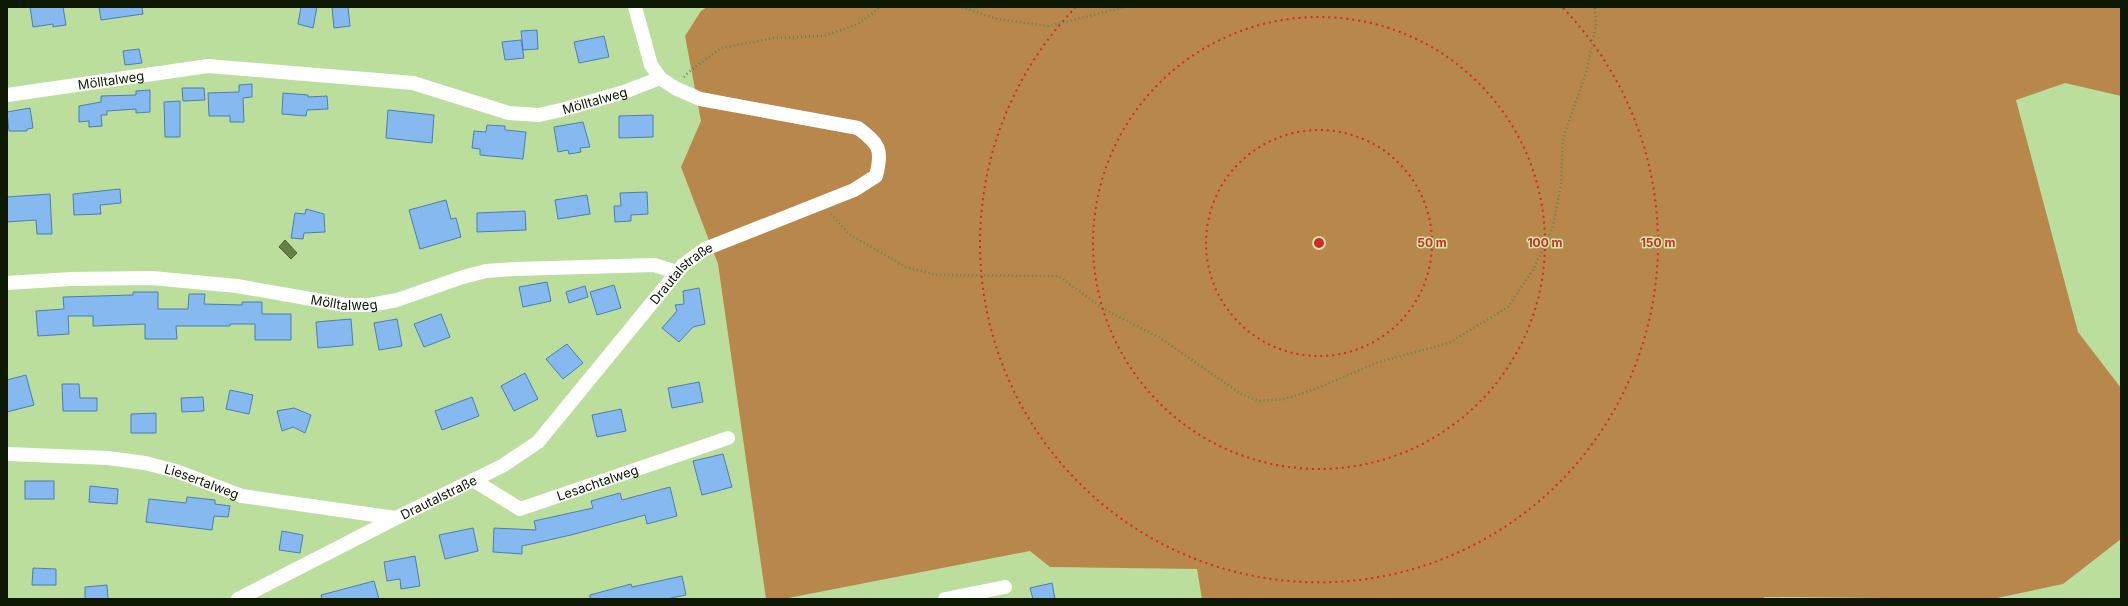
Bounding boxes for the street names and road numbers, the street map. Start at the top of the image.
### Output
street label: Mölltalweg [77,67,145,93]
street label: Mölltalweg [560,84,629,117]
street label: Drautalstraße [646,239,715,307]
street label: Mölltalweg [310,291,379,313]
street label: Liesertalweg [163,460,241,502]
street label: Lesachtalweg [555,461,640,504]
street label: Drautalstraße [398,472,479,523]

